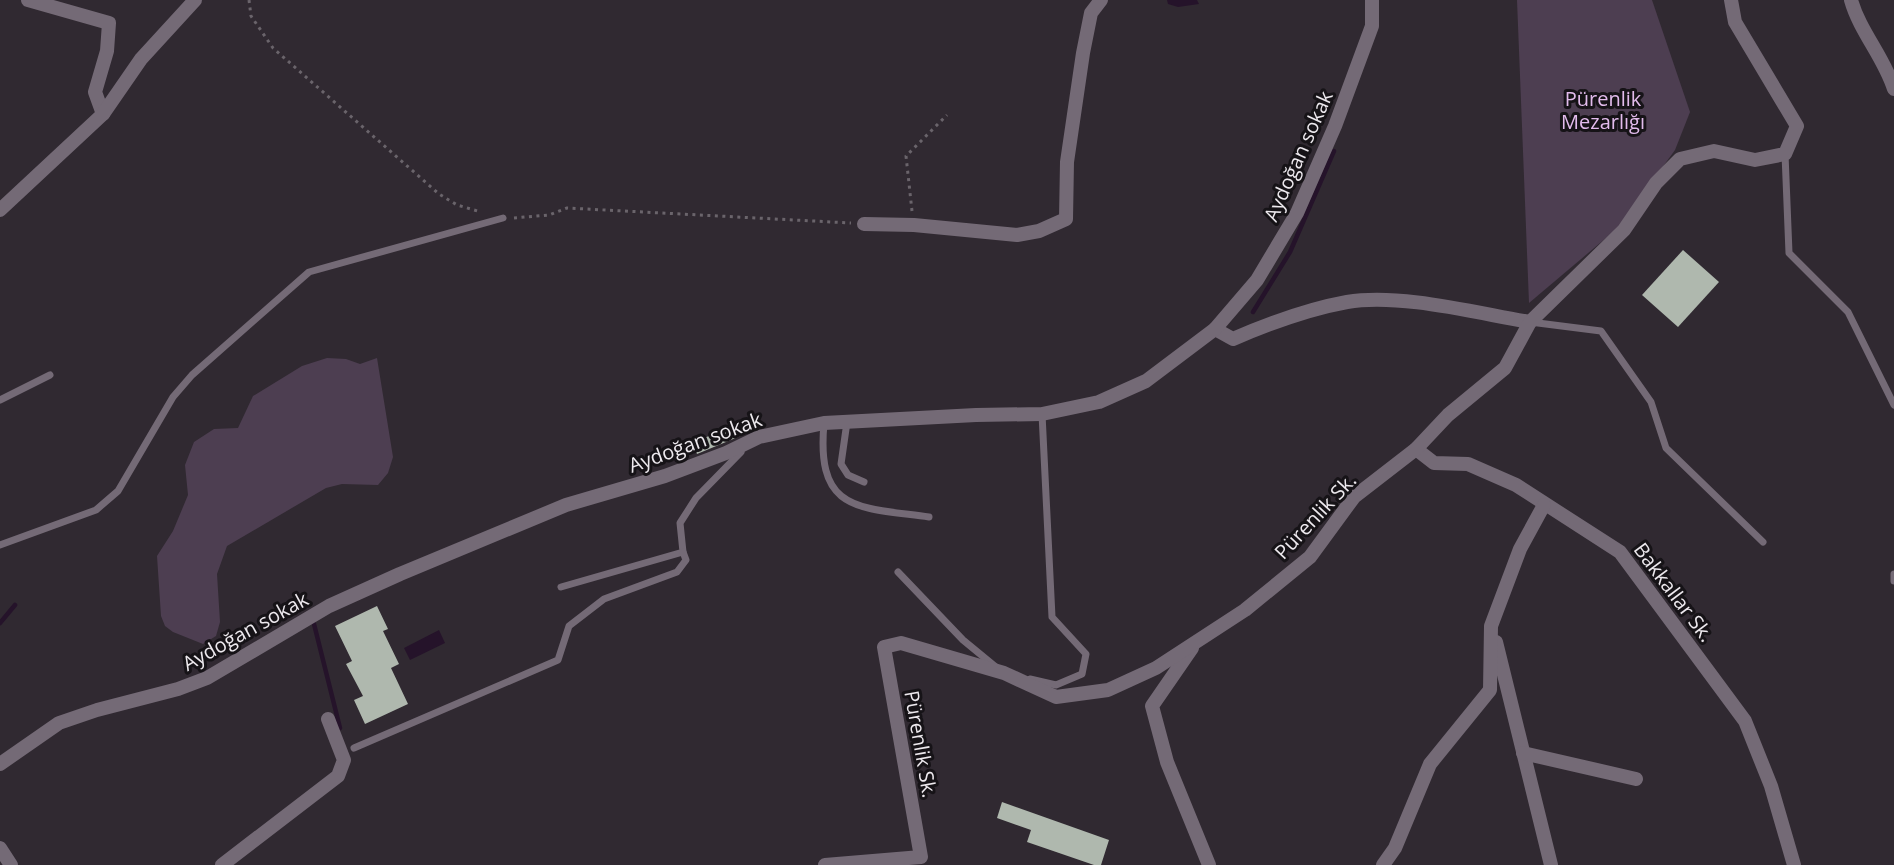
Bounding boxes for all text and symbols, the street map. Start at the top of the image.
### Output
park label: Pürenlik Mezarlığı [1561,85,1645,135]
street label: Aydoğan sokak [1257,86,1339,225]
street label: Aydoğan sokak [625,405,766,479]
street label: Pürenlik Sk. [1268,467,1362,565]
street label: Bakkallar Sk. [1628,537,1720,647]
street label: Aydoğan sokak [177,585,313,677]
street label: Pürenlik Sk. [898,688,944,800]

